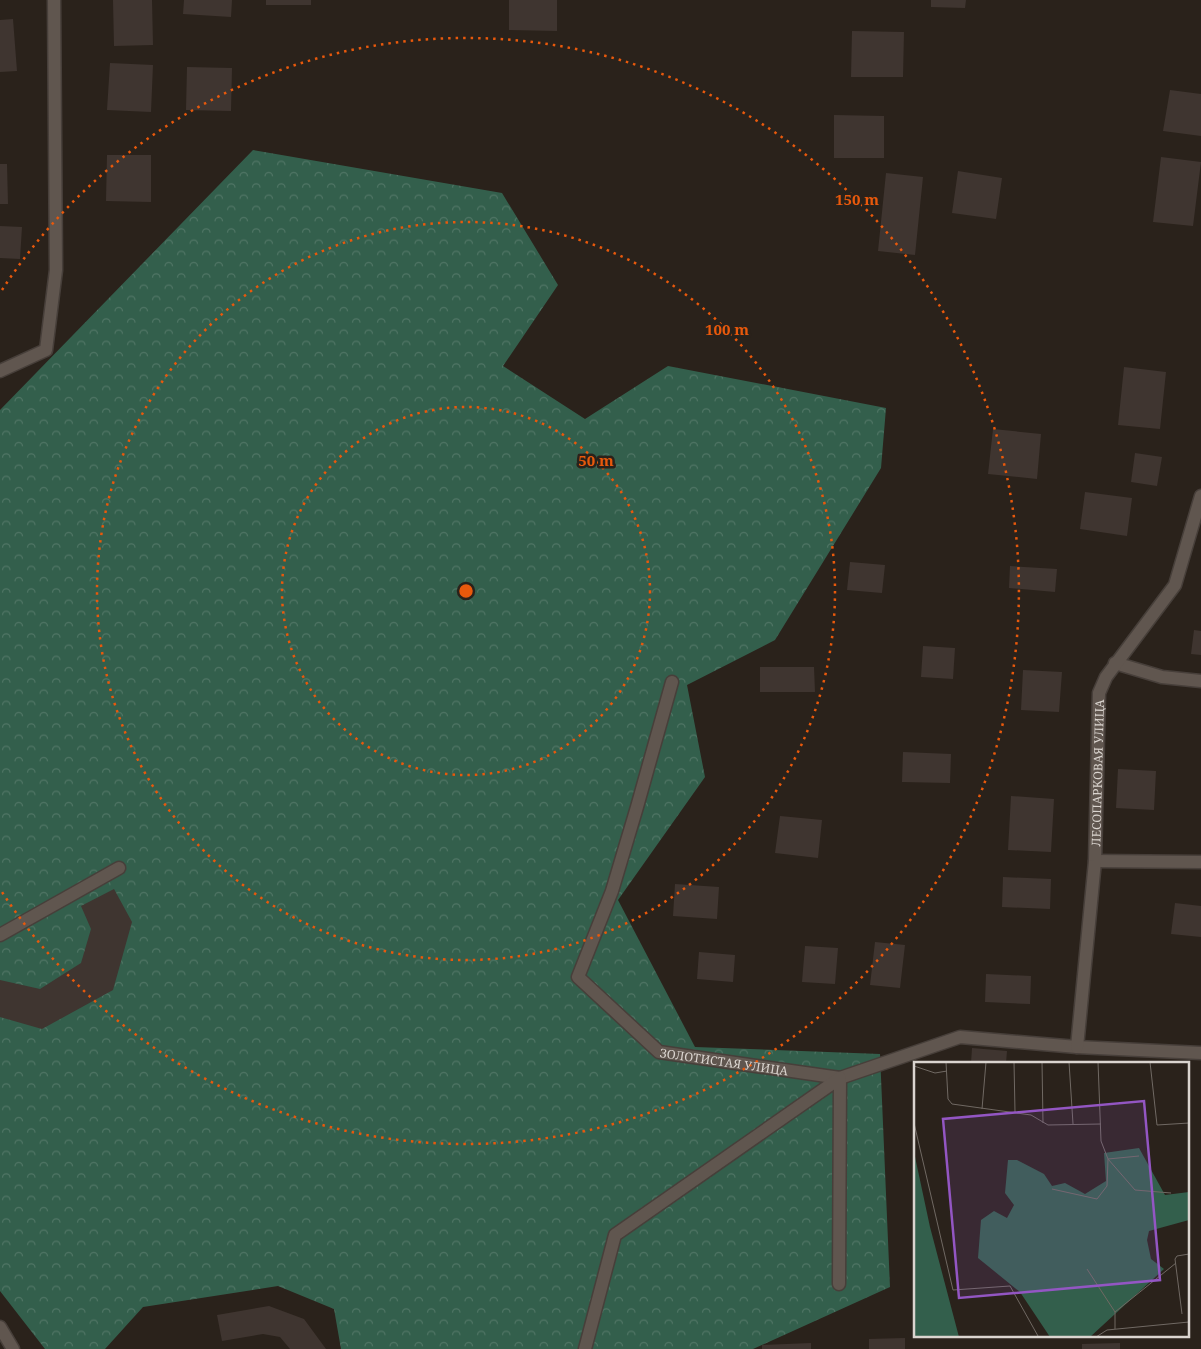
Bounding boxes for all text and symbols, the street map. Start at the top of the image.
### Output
text: 150 m [835,189,879,209]
text: 100 m [705,319,749,339]
text: 50 m [578,450,614,470]
centre of rings [457,582,475,600]
street label: ЛЕСОПАРКОВАЯ УЛИЦА [1087,699,1107,846]
street label: ЗОЛОТИСТАЯ УЛИЦА [659,1044,790,1079]
inset map [914,1062,1188,1336]

